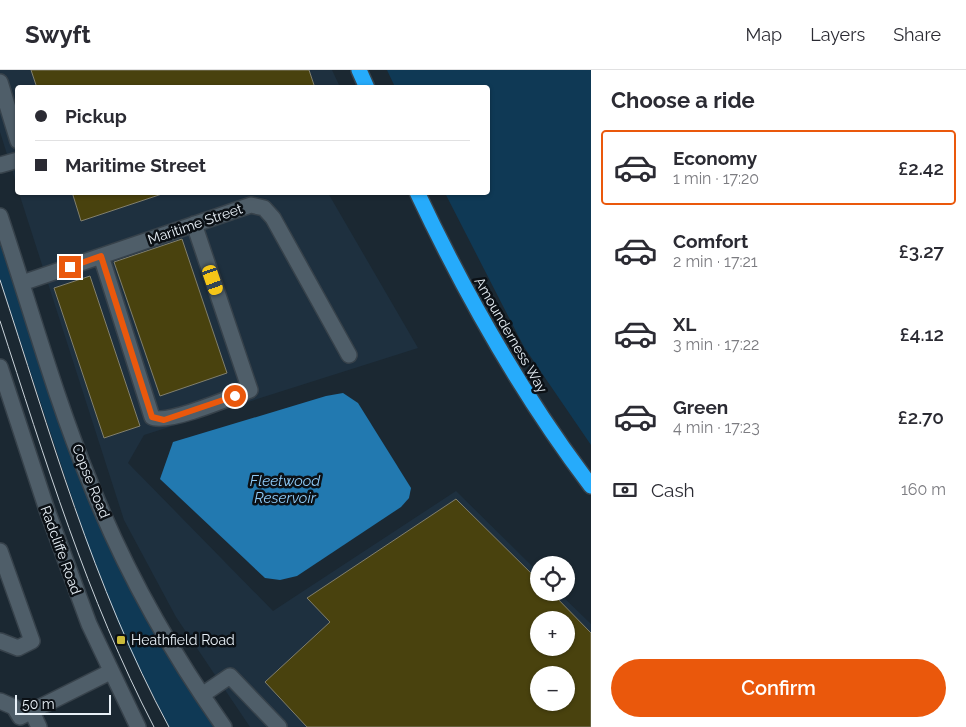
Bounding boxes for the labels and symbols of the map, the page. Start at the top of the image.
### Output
street label: Maritime Street [146,200,245,248]
route end [59,256,81,278]
car [201,263,224,297]
street label: Amounderness Way [471,274,551,396]
route start [224,385,246,407]
street label: Copse Road [69,442,113,520]
water label: Fleetwood Reservoir [250,472,321,507]
street label: Radcliffe Road [38,503,84,597]
place label: Heathfield Road [131,632,235,648]
marker: Heathfield Road [115,634,127,646]
scale bar [15,692,111,715]

